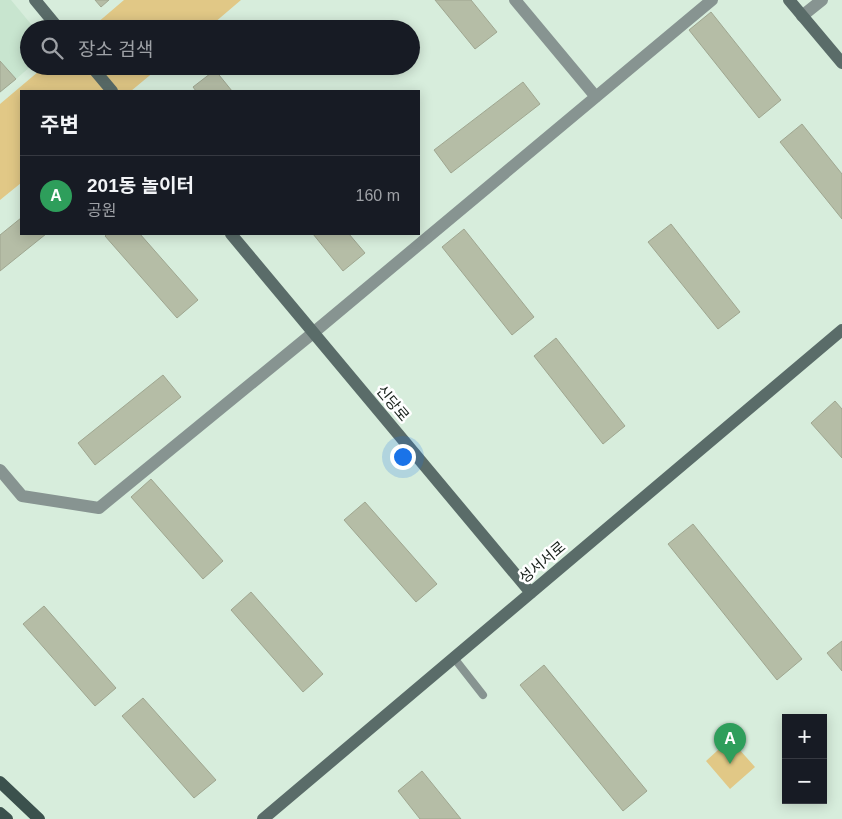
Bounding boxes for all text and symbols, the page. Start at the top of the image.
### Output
search box [20,20,420,75]
icon: search [38,34,66,62]
text: 장소 검색 [78,39,153,60]
text: 주변 [40,113,79,136]
text: 201동 놀이터 [87,175,194,196]
text: A [50,187,62,204]
text: 160 m [356,187,400,204]
text: 공원 [87,202,116,219]
street label: 신당로 [373,382,413,424]
your location [390,444,416,470]
street label: 성서서로 [515,538,569,586]
map controls [782,714,827,804]
button: + [782,714,827,759]
pin: A [714,723,746,764]
button: − [782,759,827,804]

